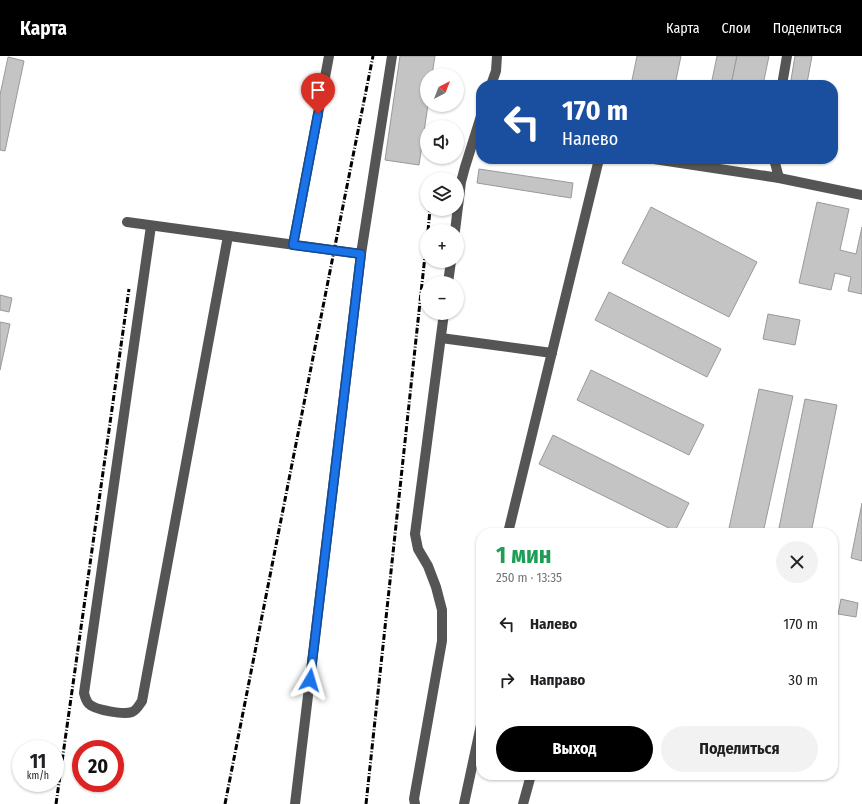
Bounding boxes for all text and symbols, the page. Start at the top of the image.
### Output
text: Карта [20,17,67,40]
text: Карта [666,20,700,37]
text: Слои [722,20,751,37]
text: Поделиться [773,20,842,37]
north arrow [420,68,464,112]
map controls [420,68,464,320]
pin [301,73,335,114]
icon: arrive [307,79,329,101]
text: 170 m [562,94,628,127]
icon: left [496,96,548,148]
button: sound [420,120,464,164]
text: Налево [562,128,618,150]
button: layers [420,172,464,216]
button: + [420,224,464,268]
button: − [420,276,464,320]
text: 1 мин [496,541,551,569]
button: close [776,541,818,583]
text: 250 m · 13:35 [496,570,562,585]
icon: left [496,613,518,635]
text: Налево [530,615,577,633]
text: 170 m [783,615,818,633]
position arrow [289,659,331,701]
icon: right [496,669,518,691]
text: Направо [530,671,585,689]
text: 30 m [788,671,818,689]
button: Выход [496,726,653,772]
button: Поделиться [661,726,818,772]
speed limit sign: 20 [72,740,124,792]
text: 11 [30,749,46,773]
text: km/h [27,770,49,782]

